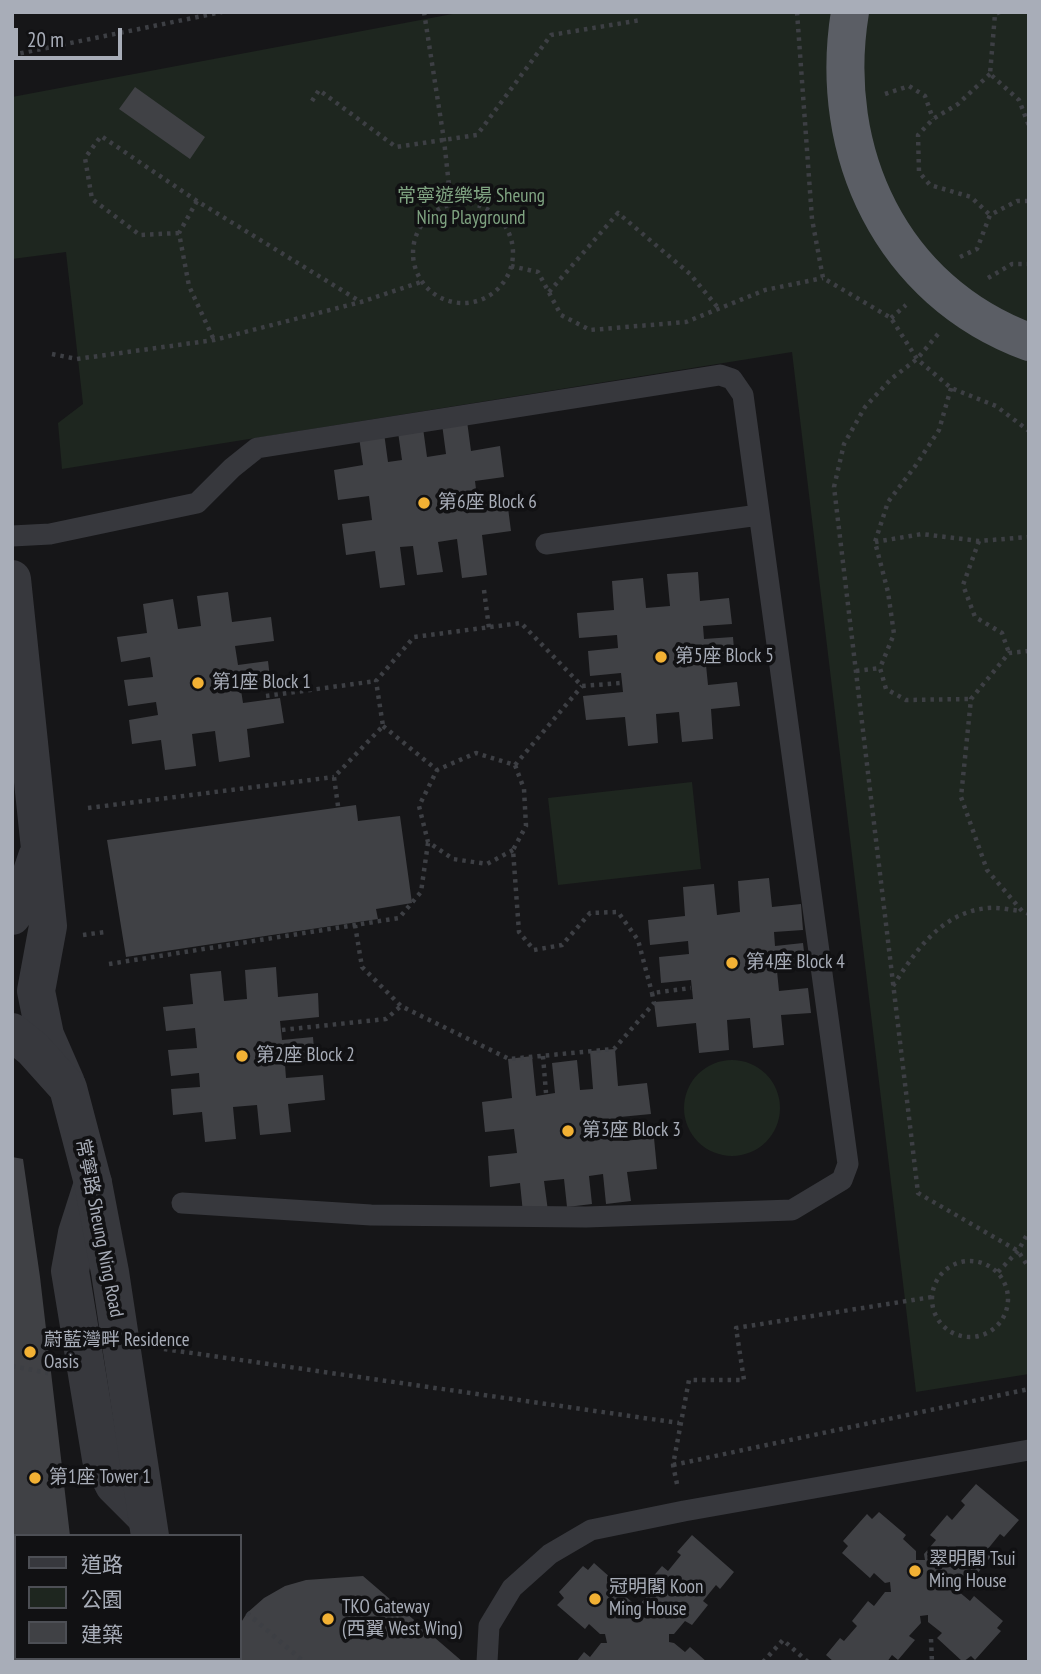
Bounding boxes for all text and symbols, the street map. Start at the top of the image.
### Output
scale bar [18,14,126,58]
text: 20 m [27,26,64,53]
park label: 常寧遊樂場 Sheung Ning Playground [397,186,545,230]
place label: 第6座 Block 6 [438,492,537,514]
marker: 第6座 Block 6 [416,495,432,511]
place label: 第5座 Block 5 [675,646,774,668]
marker: 第5座 Block 5 [653,649,669,665]
place label: 第1座 Block 1 [212,672,311,694]
marker: 第1座 Block 1 [190,675,206,691]
place label: 第4座 Block 4 [746,952,845,974]
marker: 第4座 Block 4 [724,955,740,971]
place label: 第2座 Block 2 [256,1045,355,1067]
marker: 第2座 Block 2 [234,1048,250,1064]
place label: 第3座 Block 3 [582,1120,681,1142]
marker: 第3座 Block 3 [560,1123,576,1139]
street label: 常寧路 Sheung Ning Road [70,1137,128,1319]
place label: 蔚藍灣畔 Residence Oasis [44,1330,190,1374]
marker: 蔚藍灣畔 Residence Oasis [22,1344,38,1360]
place label: 第1座 Tower 1 [49,1467,151,1489]
marker: 第1座 Tower 1 [27,1470,43,1486]
legend [14,1534,242,1660]
place label: 翠明閣 Tsui Ming House [929,1549,1016,1593]
text: 道路 [81,1551,123,1578]
marker: 翠明閣 Tsui Ming House [907,1563,923,1579]
place label: 冠明閣 Koon Ming House [609,1577,703,1621]
text: 公園 [81,1586,123,1613]
marker: 冠明閣 Koon Ming House [587,1591,603,1607]
place label: TKO Gateway (西翼 West Wing) [342,1597,462,1641]
marker: TKO Gateway (西翼 West Wing) [320,1611,336,1627]
text: 建築 [81,1621,123,1648]

